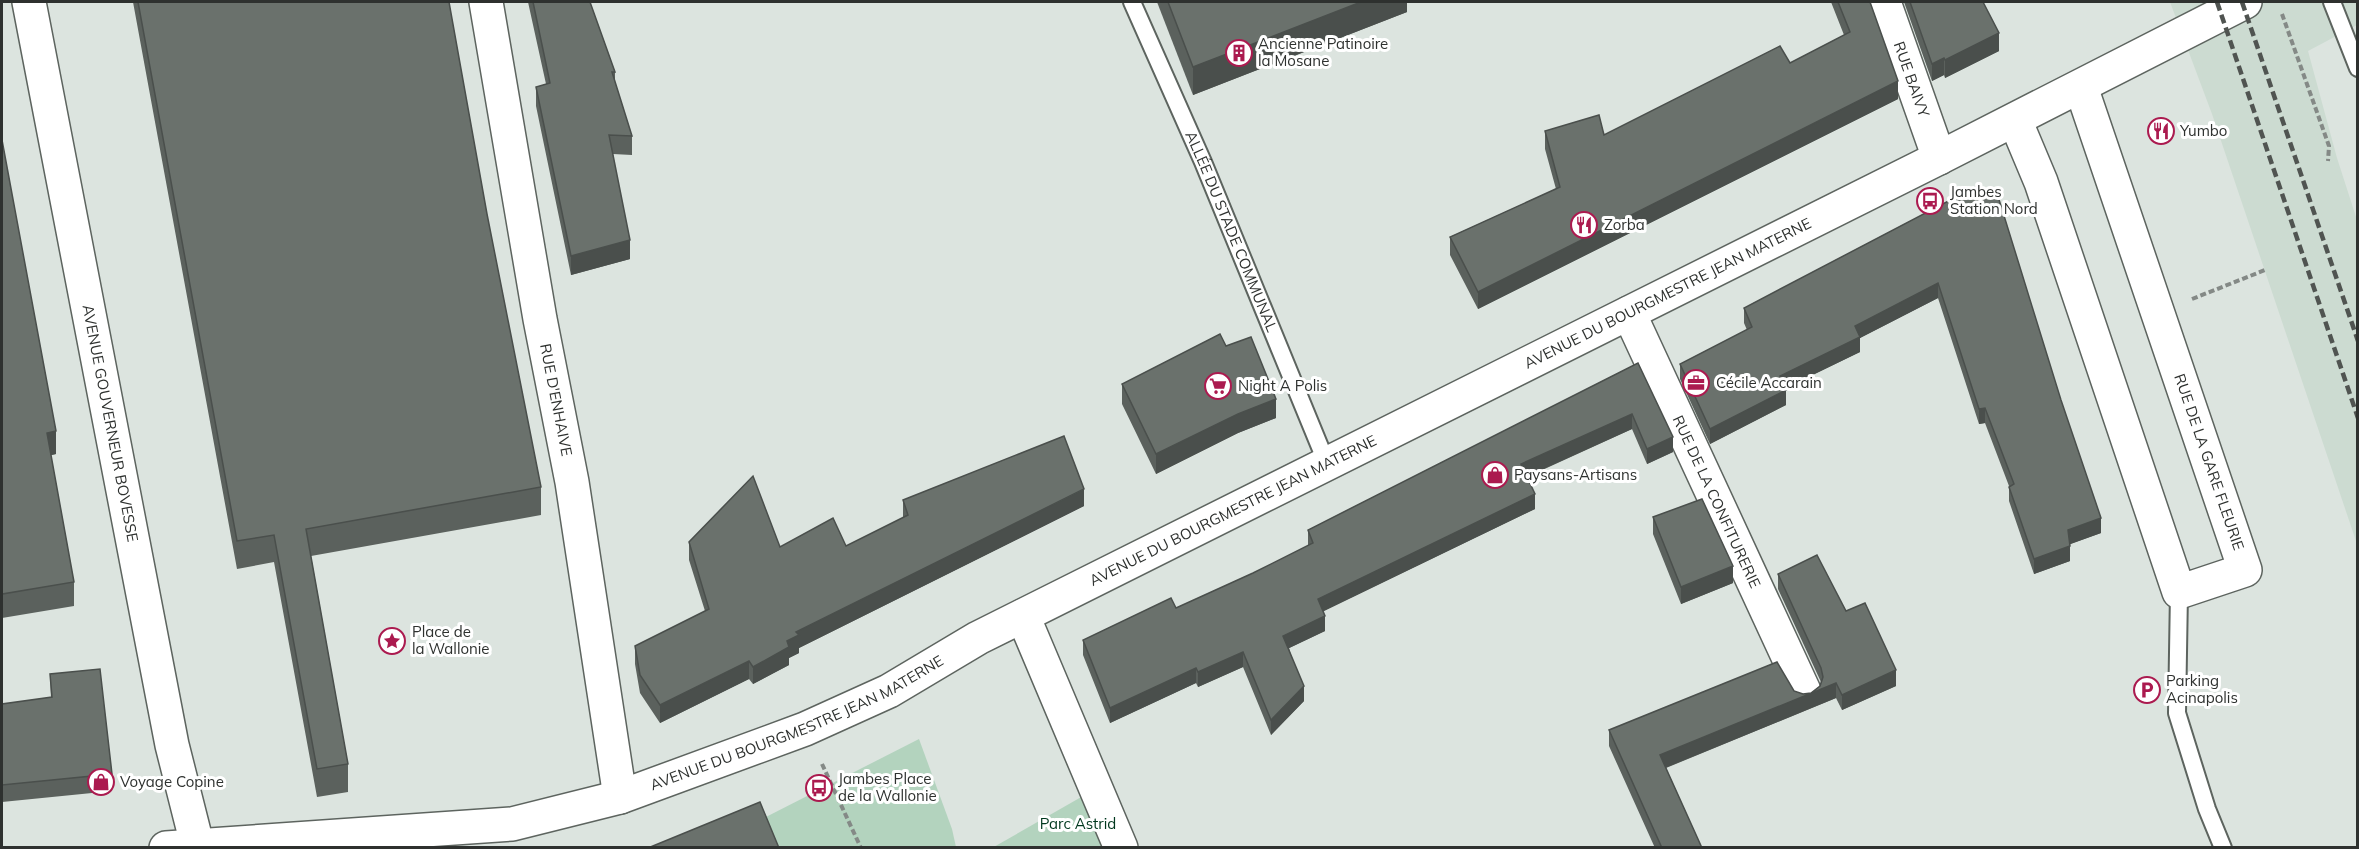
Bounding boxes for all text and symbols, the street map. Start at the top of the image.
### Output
place label: Ancienne Patinoire la Mosane [1258,34,1388,70]
building icon: Ancienne Patinoire la Mosane [1224,38,1254,68]
street label: RUE BAIVY [1890,39,1934,120]
restaurant icon: Yumbo [2146,116,2176,146]
place label: Yumbo [2179,121,2227,140]
street label: ALLÉE DU STADE COMMUNAL [1181,128,1282,335]
place label: Jambes Station Nord [1950,182,2038,218]
bus stop icon: Jambes Station Nord [1915,186,1945,216]
restaurant icon: Zorba [1569,210,1599,240]
street label: AVENUE DU BOURGMESTRE JEAN MATERNE [1521,213,1814,373]
place label: Zorba [1604,215,1645,234]
street label: AVENUE GOUVERNEUR BOVESSE [78,303,143,544]
street label: RUE D'ENHAIVE [536,342,577,458]
office icon: Cécile Accarain [1681,368,1711,398]
supermarket icon: Night A Polis [1203,371,1233,401]
street label: RUE DE LA GARE FLEURIE [2170,371,2249,553]
place label: Cécile Accarain [1716,373,1822,392]
place label: Night A Polis [1238,376,1327,395]
street label: RUE DE LA CONFITURERIE [1669,412,1765,591]
street label: AVENUE DU BOURGMESTRE JEAN MATERNE [1086,431,1379,590]
shop icon: Paysans-Artisans [1480,460,1510,490]
place label: Paysans-Artisans [1514,465,1637,484]
place label: Place de la Wallonie [412,622,490,658]
place icon: Place de la Wallonie [377,626,407,656]
street label: AVENUE DU BOURGMESTRE JEAN MATERNE [647,651,947,794]
place label: Parking Acinapolis [2166,671,2238,707]
parking icon: Parking Acinapolis [2132,675,2162,705]
shop icon: Voyage Copine [86,767,116,797]
place label: Jambes Place de la Wallonie [838,769,937,805]
place label: Voyage Copine [120,772,224,791]
bus stop icon: Jambes Place de la Wallonie [804,773,834,803]
park label: Parc Astrid [1040,814,1116,833]

